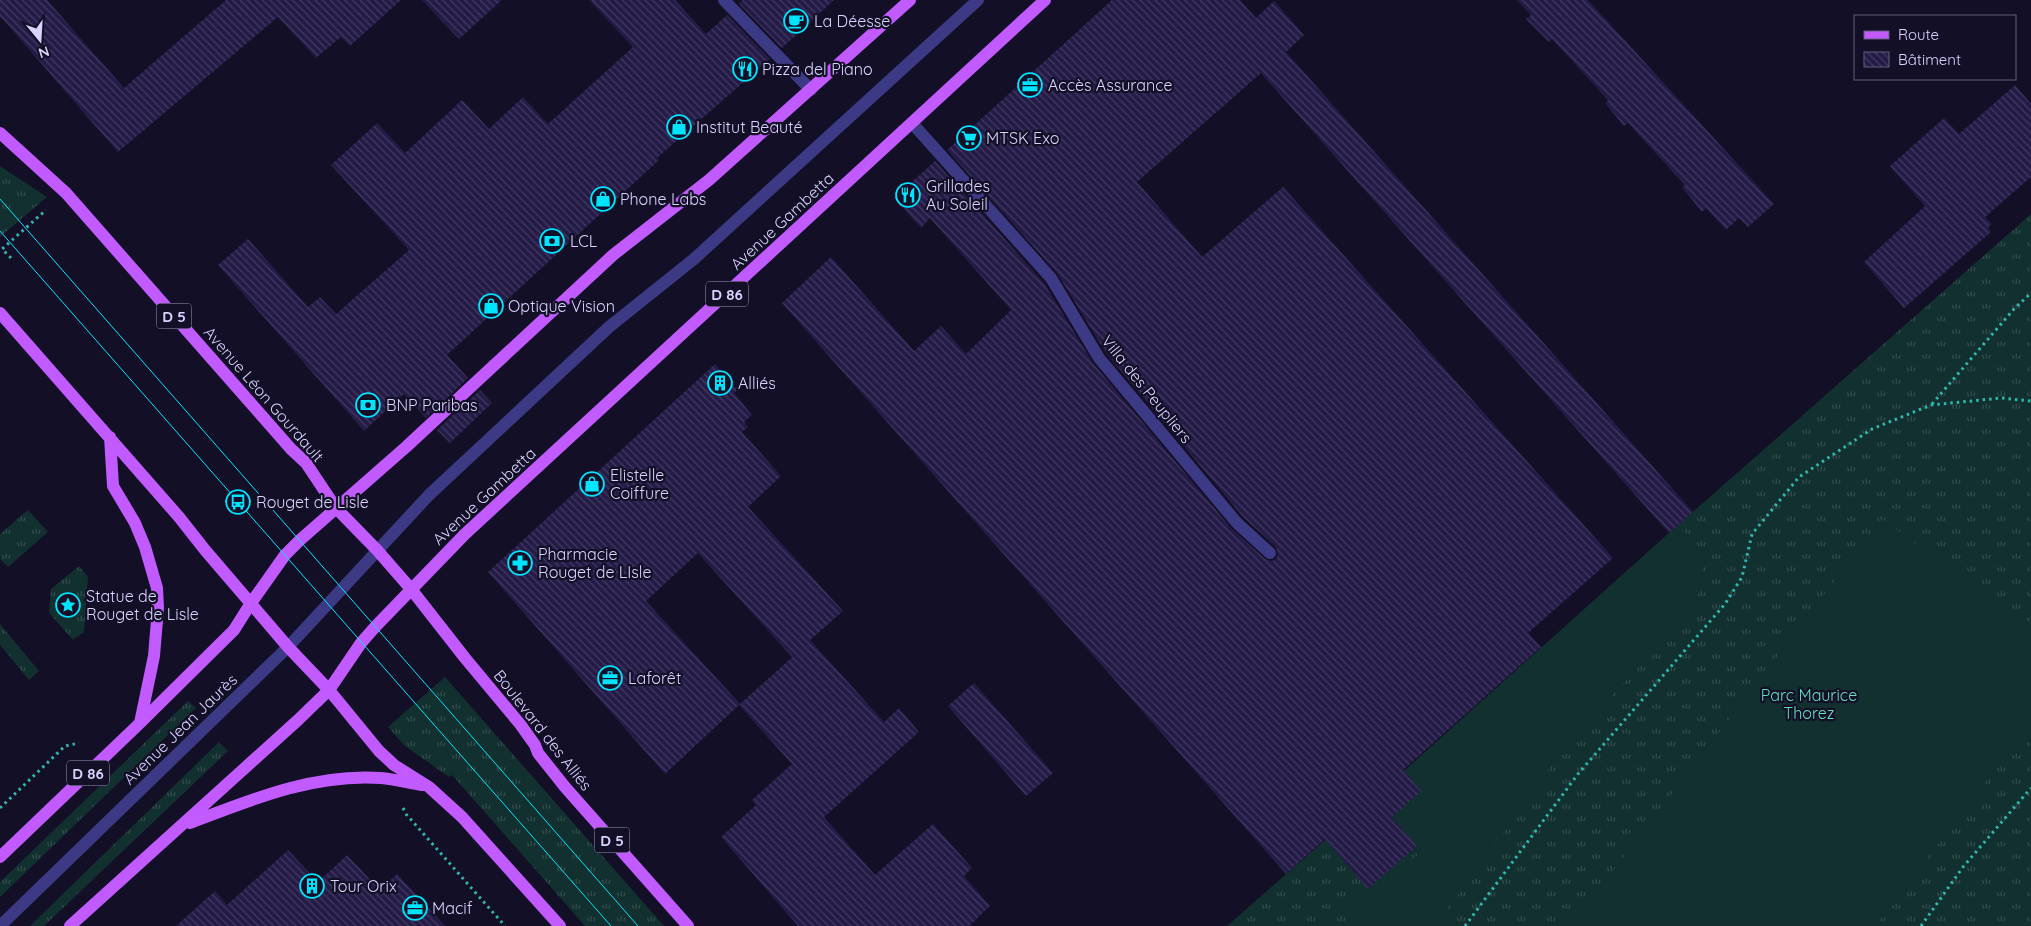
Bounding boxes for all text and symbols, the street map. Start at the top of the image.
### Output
cafe icon: La Déesse [783,8,809,34]
place label: La Déesse [814,11,890,31]
north arrow [15,15,65,65]
legend [1854,15,2016,80]
text: Route [1898,25,1939,44]
text: N [36,42,52,63]
text: Bâtiment [1898,50,1961,69]
restaurant icon: Pizza del Piano [732,56,758,82]
place label: Pizza del Piano [762,59,873,79]
office icon: Accès Assurance [1017,72,1043,98]
place label: Accès Assurance [1048,75,1173,95]
shop icon: Institut Beauté [666,114,692,140]
place label: Institut Beauté [696,117,802,137]
supermarket icon: MTSK Exo [956,125,982,151]
place label: MTSK Exo [986,128,1059,148]
street label: Avenue Gambetta [726,168,838,274]
place label: Grillades Au Soleil [926,176,990,214]
restaurant icon: Grillades Au Soleil [895,182,921,208]
shop icon: Phone Labs [590,186,616,212]
place label: Phone Labs [620,189,706,209]
bank icon: LCL [539,228,565,254]
place label: LCL [570,231,598,251]
road number: D 86 [706,282,748,306]
shop icon: Optique Vision [478,293,504,319]
place label: Optique Vision [508,296,615,316]
road number: D 5 [156,304,192,328]
street label: Avenue Léon Gourdault [200,322,328,466]
street label: Villa des Peupliers [1097,331,1197,447]
building icon: Alliés [707,370,733,396]
place label: Alliés [738,373,776,393]
bank icon: BNP Paribas [355,392,381,418]
place label: BNP Paribas [386,395,478,415]
street label: Avenue Gambetta [428,443,540,549]
place label: Elistelle Coiffure [610,465,669,503]
shop icon: Elistelle Coiffure [579,471,605,497]
bus stop icon: Rouget de Lisle [225,489,251,515]
place label: Rouget de Lisle [256,492,369,512]
place label: Pharmacie Rouget de LIsle [538,544,651,582]
pharmacy icon: Pharmacie Rouget de LIsle [507,550,533,576]
place label: Statue de Rouget de Lisle [86,586,199,624]
place icon: Statue de Rouget de Lisle [55,592,81,618]
office icon: Laforêt [597,665,623,691]
street label: Boulevard des Alliés [490,666,596,794]
place label: Laforêt [628,668,681,688]
street label: Avenue Jean Jaurès [119,669,241,789]
park label: Parc Maurice Thorez [1761,685,1857,723]
road number: D 86 [67,760,109,786]
road number: D 5 [594,828,630,852]
building icon: Tour Orix [299,873,325,899]
place label: Tour Orix [330,876,397,896]
office icon: Macif [402,895,428,921]
place label: Macif [432,898,473,918]

